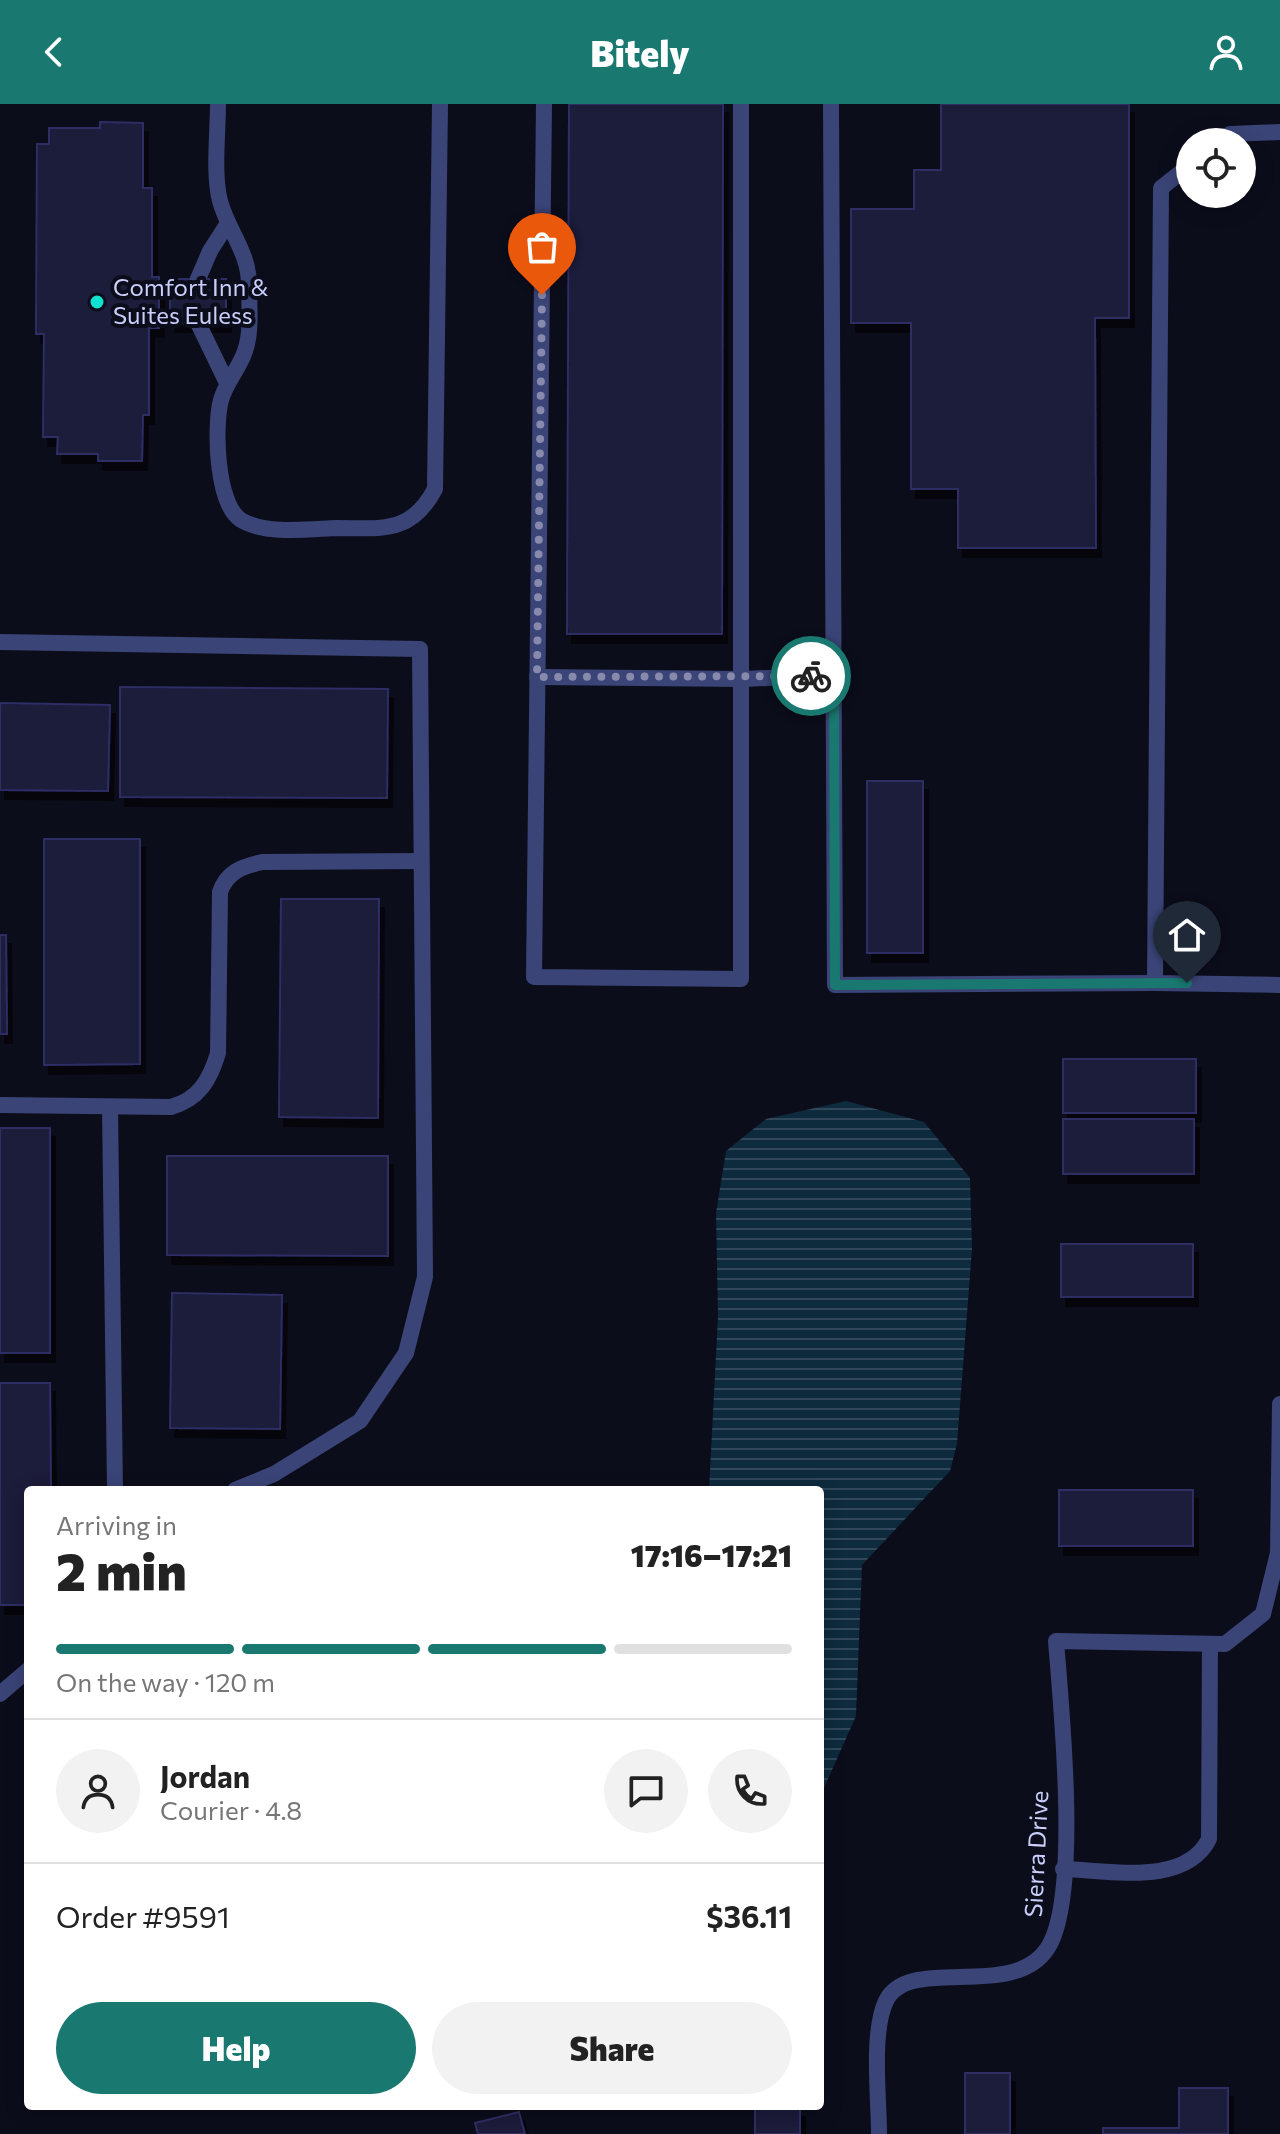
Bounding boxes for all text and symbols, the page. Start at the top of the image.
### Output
icon: back [32,30,76,74]
text: Bitely [590,30,690,74]
icon: person [1204,30,1248,74]
map controls [1176,128,1256,208]
button: locate [1176,128,1256,208]
pin [508,213,576,295]
icon: bag [520,225,564,269]
place label: Comfort Inn & Suites Euless [113,272,269,329]
marker: Comfort Inn & Suites Euless [88,293,106,311]
courier [771,636,851,716]
icon: bike [789,654,833,698]
pin [1153,901,1221,983]
icon: home [1165,913,1209,957]
text: Arriving in [56,1509,177,1540]
text: 17:16–17:21 [631,1536,792,1573]
text: 2 min [56,1538,187,1602]
text: On the way · 120 m [56,1666,275,1697]
button: person [56,1749,140,1833]
button: chat [604,1749,688,1833]
button: phone [708,1749,792,1833]
text: Jordan [160,1757,250,1794]
street label: Sierra Drive [1018,1790,1053,1918]
text: Courier · 4.8 [160,1794,302,1825]
text: Order #9591 [56,1897,230,1934]
text: $36.11 [706,1897,792,1934]
button: Help [56,2002,416,2094]
button: Share [432,2002,792,2094]

